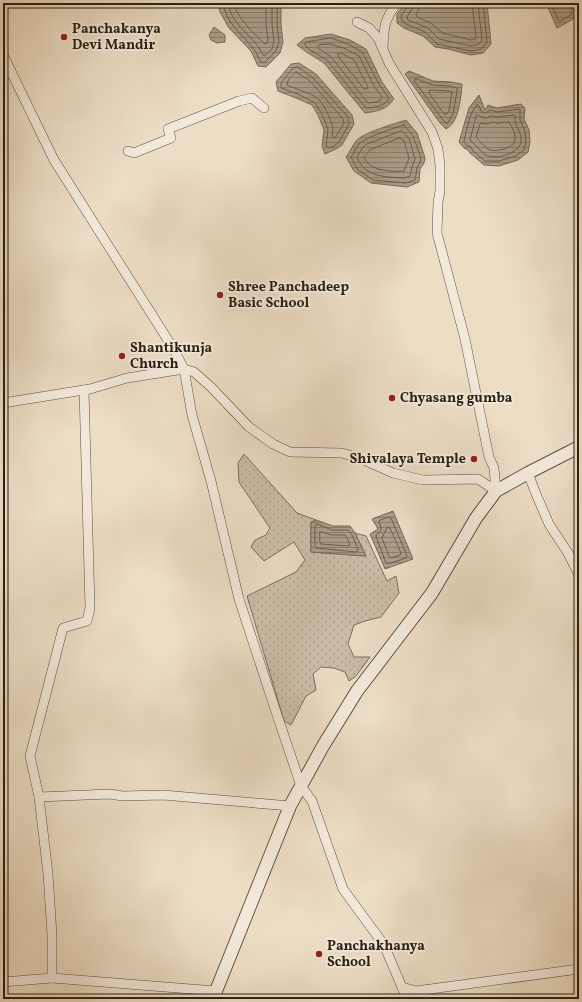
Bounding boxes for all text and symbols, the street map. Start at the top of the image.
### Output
place label: Panchakanya Devi Mandir [72,20,161,55]
marker: Panchakanya Devi Mandir [59,32,69,42]
place label: Shree Panchadeep Basic School [228,278,349,313]
marker: Shree Panchadeep Basic School [215,290,225,300]
place label: Shantikunja Church [130,339,212,374]
marker: Shantikunja Church [117,351,127,361]
place label: Chyasang gumba [400,389,513,408]
marker: Chyasang gumba [387,393,397,403]
place label: Shivalaya Temple [350,450,466,469]
marker: Shivalaya Temple [469,454,479,464]
place label: Panchakhanya School [327,937,425,972]
marker: Panchakhanya School [314,949,324,959]

